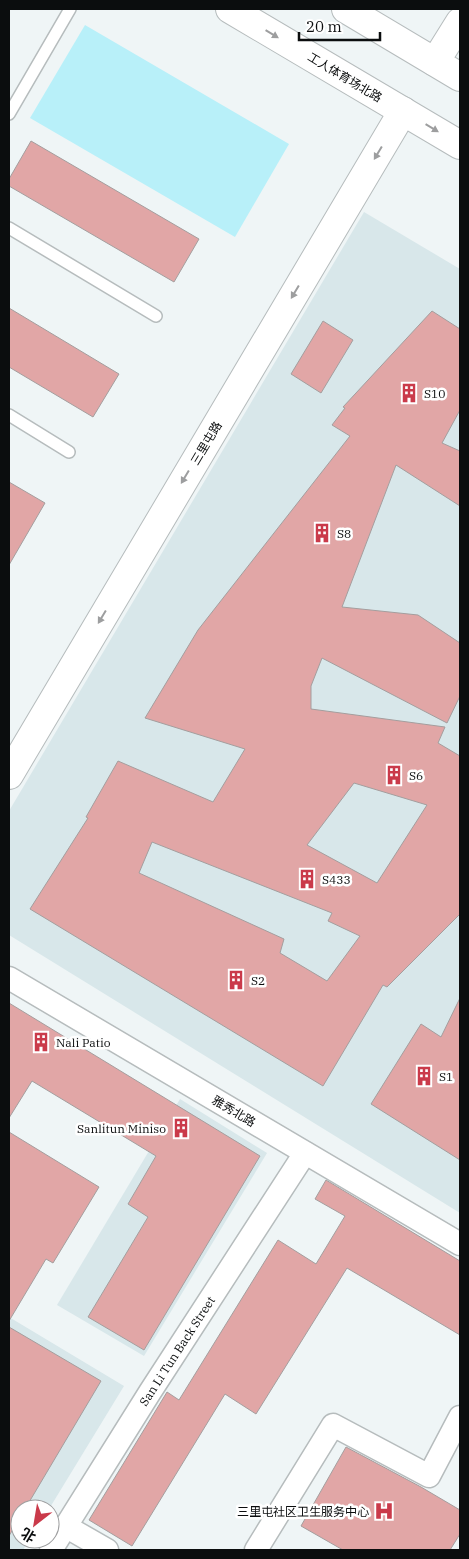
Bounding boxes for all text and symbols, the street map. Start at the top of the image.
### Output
scale bar [299,10,380,42]
text: 20 m [306,17,342,36]
one-way arrow [265,29,279,38]
street label: 工人体育场北路 [305,49,385,105]
one-way arrow [425,124,438,133]
one-way arrow [373,146,382,159]
one-way arrow [290,286,299,299]
building icon: S10 [398,382,420,404]
place label: S10 [424,386,445,401]
street label: 三里屯路 [187,419,225,467]
one-way arrow [181,471,190,484]
building icon: S8 [311,522,333,544]
place label: S8 [337,526,351,541]
one-way arrow [98,611,107,624]
building icon: S6 [383,764,405,786]
place label: S6 [409,768,423,783]
building icon: S433 [296,868,318,890]
place label: S433 [322,872,351,887]
building icon: S2 [225,969,247,991]
place label: S2 [251,973,265,988]
building icon: Nali Patio [30,1031,52,1053]
place label: Nali Patio [56,1035,111,1050]
building icon: S1 [413,1065,435,1087]
place label: S1 [439,1069,453,1084]
street label: 雅秀北路 [210,1092,258,1130]
building icon: Sanlitun Miniso [170,1117,192,1139]
place label: Sanlitun Miniso [77,1121,166,1136]
street label: San Li Tun Back Street [136,1293,218,1409]
north arrow [10,1499,60,1549]
hospital icon: 三里屯社区卫生服务中心 [373,1500,395,1522]
place label: 三里屯社区卫生服务中心 [237,1504,369,1519]
text: 北 [18,1524,39,1546]

